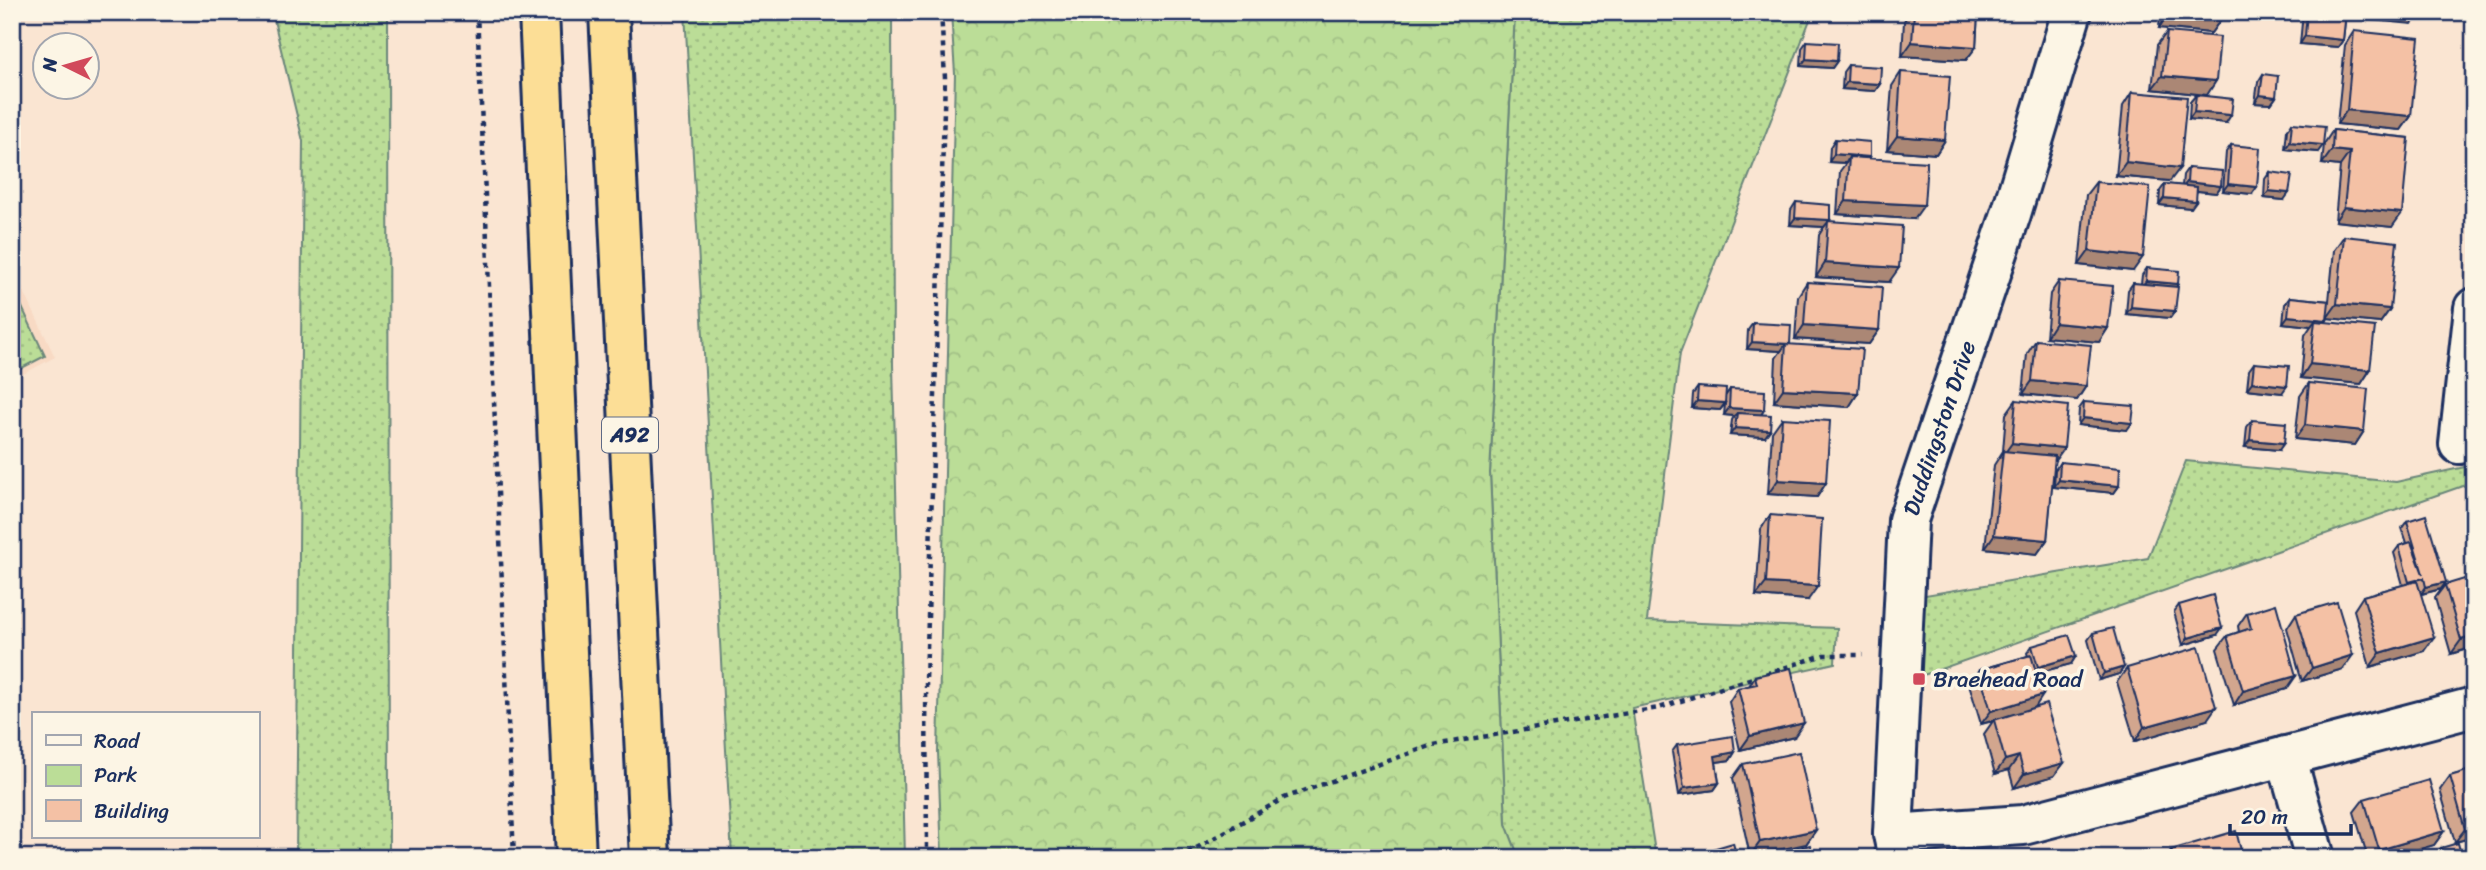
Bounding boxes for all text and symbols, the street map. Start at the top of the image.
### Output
north arrow [32,32,102,102]
text: N [32,56,67,74]
street label: Duddingston Drive [1891,335,1988,521]
road number: A92 [602,418,658,452]
place label: Braehead Road [1933,659,2084,700]
marker: Braehead Road [1911,671,1927,687]
legend [32,712,259,838]
text: Road [94,722,141,760]
text: Park [94,756,137,794]
text: Building [94,792,170,830]
scale bar [2230,793,2351,837]
text: 20 m [2241,798,2288,836]

